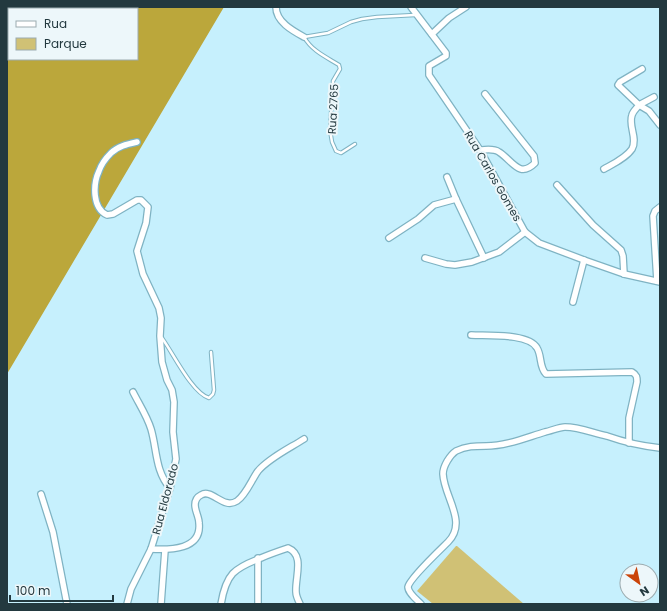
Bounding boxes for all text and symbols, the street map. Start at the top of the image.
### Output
legend [8,8,138,60]
text: Rua [44,15,67,32]
text: Parque [44,35,87,52]
street label: Rua 2765 [324,83,342,135]
street label: Rua Carlos Gomes [461,128,526,224]
street label: Rua Eldorado [148,462,182,536]
north arrow [619,563,659,603]
scale bar [10,577,113,603]
text: 100 m [16,582,50,599]
text: N [637,582,652,600]

